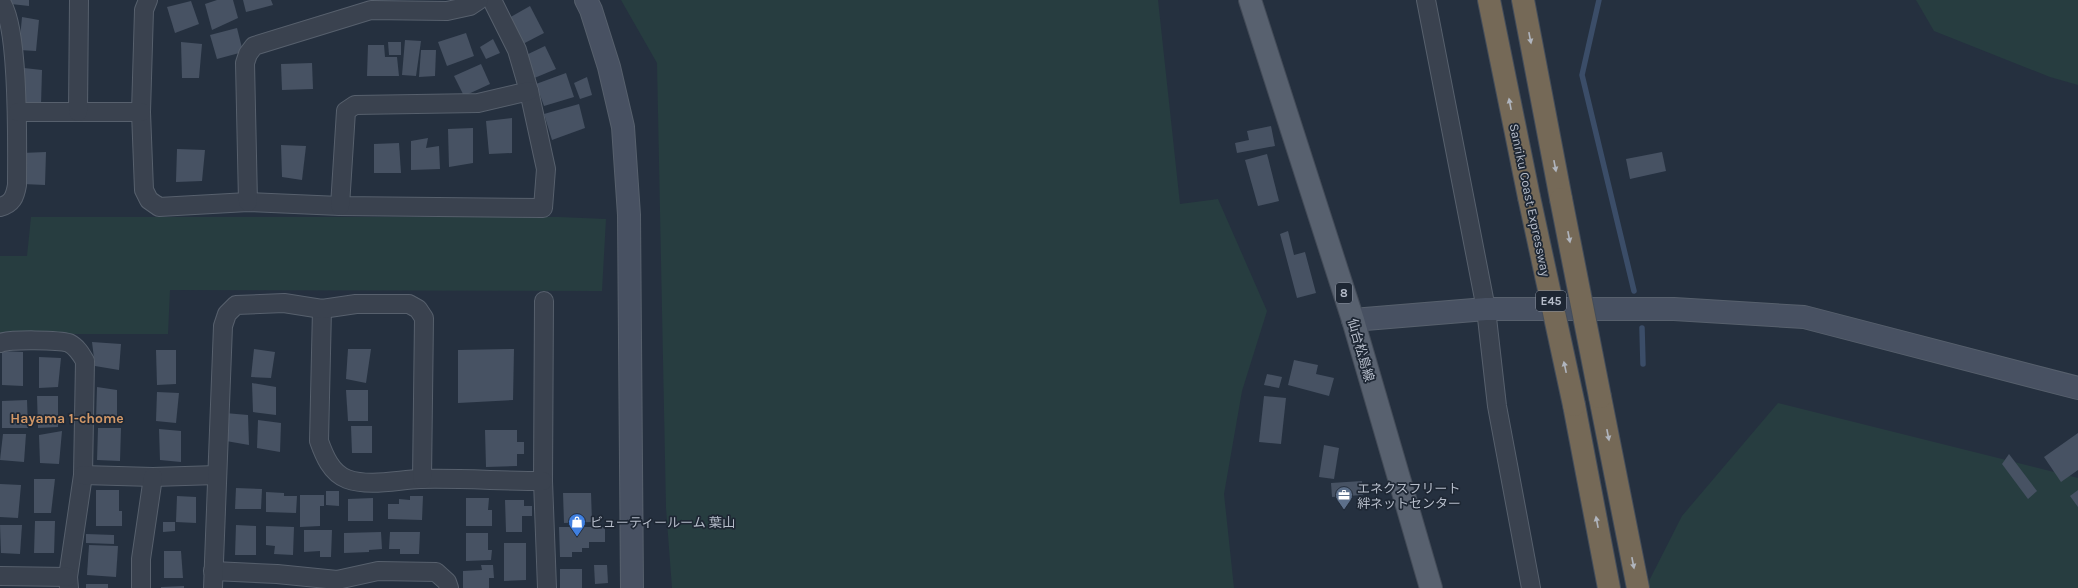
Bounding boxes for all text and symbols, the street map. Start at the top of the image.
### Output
one-way arrow [1528,32,1534,44]
one-way arrow [1506,97,1512,110]
street label: Sanriku Coast Expressway [1506,122,1554,278]
one-way arrow [1552,160,1558,172]
one-way arrow [1566,231,1572,243]
road number: 8 [1336,283,1352,303]
road number: E45 [1536,291,1566,311]
street label: 仙台松島線 [1345,317,1377,383]
one-way arrow [1562,361,1568,373]
district label: Hayama 1-chome [10,410,124,427]
one-way arrow [1605,429,1611,441]
place label: エネクスフリート 絆ネットセンター [1357,481,1461,511]
office icon: エネクスフリート 絆ネットセンター [1334,485,1354,510]
shop icon: ビューティールーム 葉山 [567,512,587,537]
place label: ビューティールーム 葉山 [590,515,735,530]
one-way arrow [1593,516,1599,528]
one-way arrow [1630,556,1636,569]

